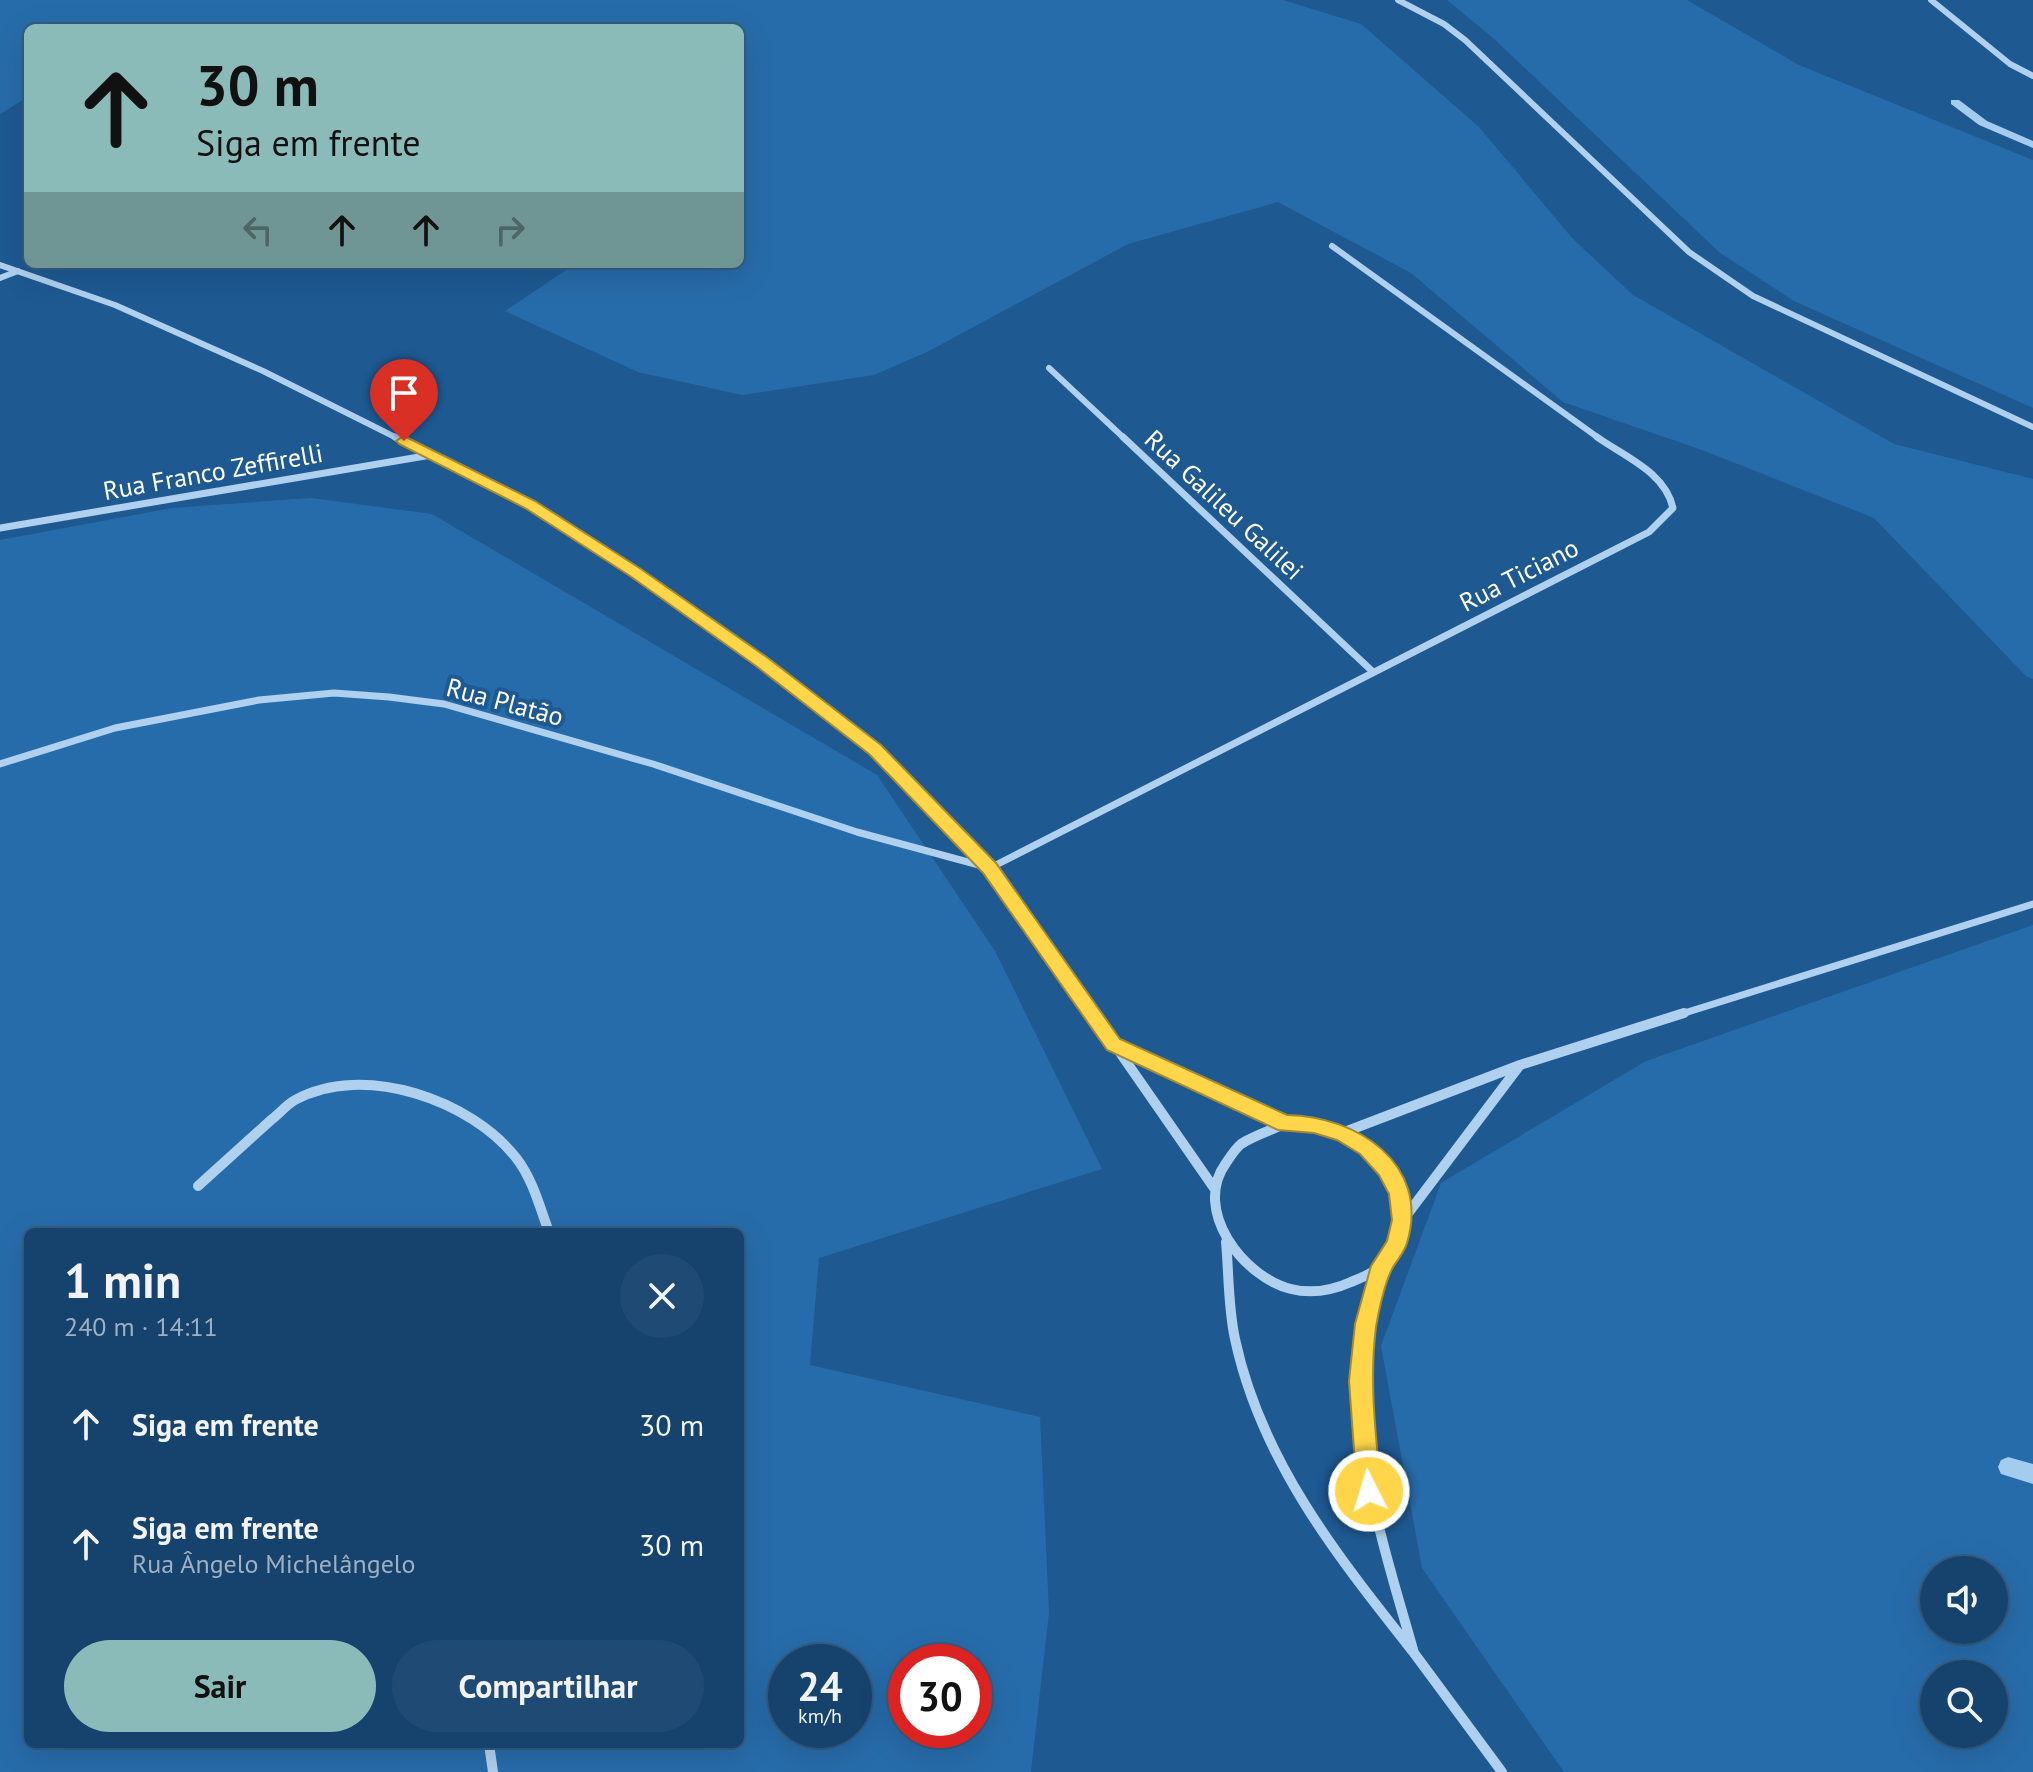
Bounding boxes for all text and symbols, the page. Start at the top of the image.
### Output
text: 30 m [196,49,319,121]
icon: ahead [64,56,168,160]
text: Siga em frente [196,119,421,166]
icon: left [236,208,280,252]
icon: ahead [320,208,364,252]
icon: ahead [404,208,448,252]
icon: right [488,208,532,252]
pin [370,359,438,441]
icon: arrive [382,371,426,415]
street label: Rua Galileu Galilei [1138,423,1311,587]
street label: Rua Franco Zeffirelli [100,436,325,507]
street label: Rua Ticiano [1454,530,1584,619]
street label: Rua Platão [443,670,567,733]
text: 1 min [64,1249,181,1311]
button: close [620,1254,704,1338]
text: 240 m · 14:11 [64,1310,218,1343]
icon: ahead [64,1402,108,1446]
text: Siga em frente [132,1405,319,1444]
text: 30 m [639,1405,704,1444]
position arrow [1327,1449,1411,1533]
text: Siga em frente [132,1508,319,1547]
icon: ahead [64,1522,108,1566]
text: 30 m [639,1525,704,1564]
text: Rua Ângelo Michelângelo [132,1547,415,1580]
map controls [1920,1556,2008,1748]
button: sound [1920,1556,2008,1644]
button: Sair [64,1640,376,1732]
button: Compartilhar [392,1640,704,1732]
speed limit sign: 30 [888,1644,992,1748]
text: 24 [797,1660,843,1712]
button: search [1920,1660,2008,1748]
text: km/h [798,1703,842,1729]

